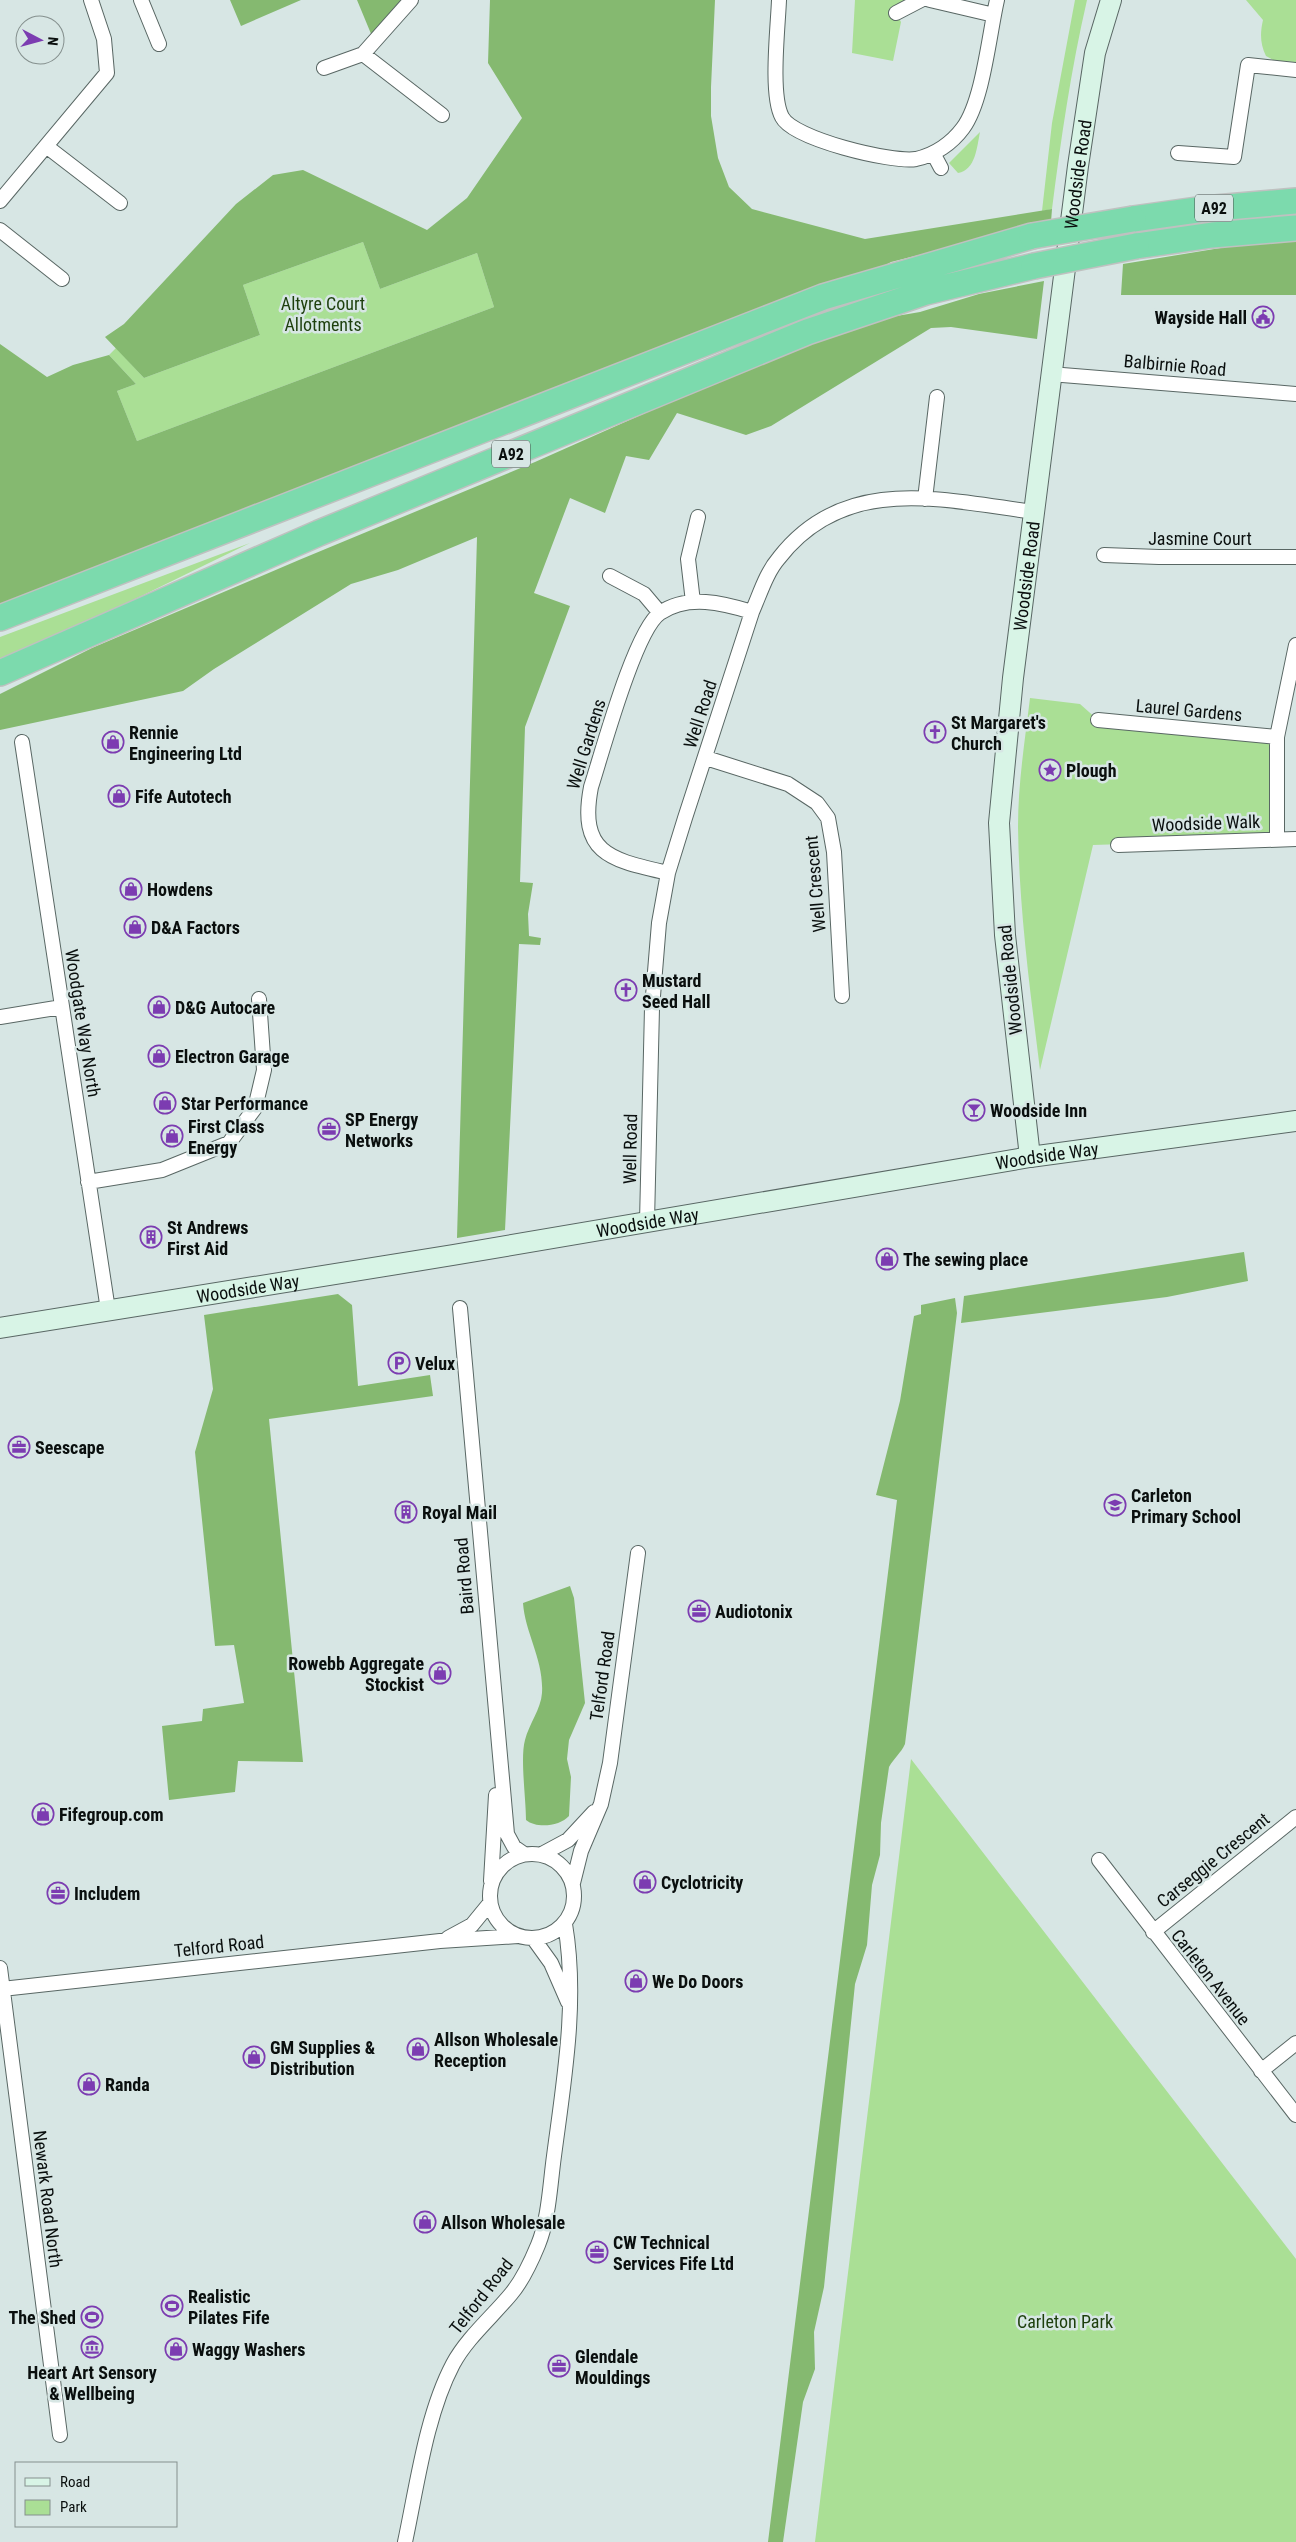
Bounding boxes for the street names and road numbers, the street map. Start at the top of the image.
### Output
street label: Woodside Road [1060,118,1095,230]
road number: A92 [1195,194,1233,222]
street label: Balbirnie Road [1123,350,1227,380]
road number: A92 [492,440,530,468]
street label: Woodside Road [1009,520,1043,632]
street label: Jasmine Court [1148,528,1252,549]
street label: Well Road [679,677,721,751]
street label: Laurel Gardens [1135,695,1243,725]
street label: Well Gardens [562,696,610,792]
street label: Woodside Walk [1151,811,1261,835]
street label: Well Crescent [800,835,830,933]
street label: Woodside Road [994,924,1026,1036]
street label: Woodgate Way North [61,948,105,1098]
street label: Well Road [619,1114,641,1184]
street label: Woodside Way [994,1137,1100,1173]
street label: Woodside Way [594,1203,701,1241]
street label: Woodside Way [195,1269,301,1307]
street label: Baird Road [450,1537,478,1615]
street label: Telford Road [585,1630,619,1722]
street label: Carseggie Crescent [1153,1808,1273,1912]
street label: Carleton Avenue [1167,1925,1255,2029]
street label: Telford Road [173,1931,265,1961]
street label: Newark Road North [29,2129,67,2269]
street label: Telford Road [445,2254,517,2338]

